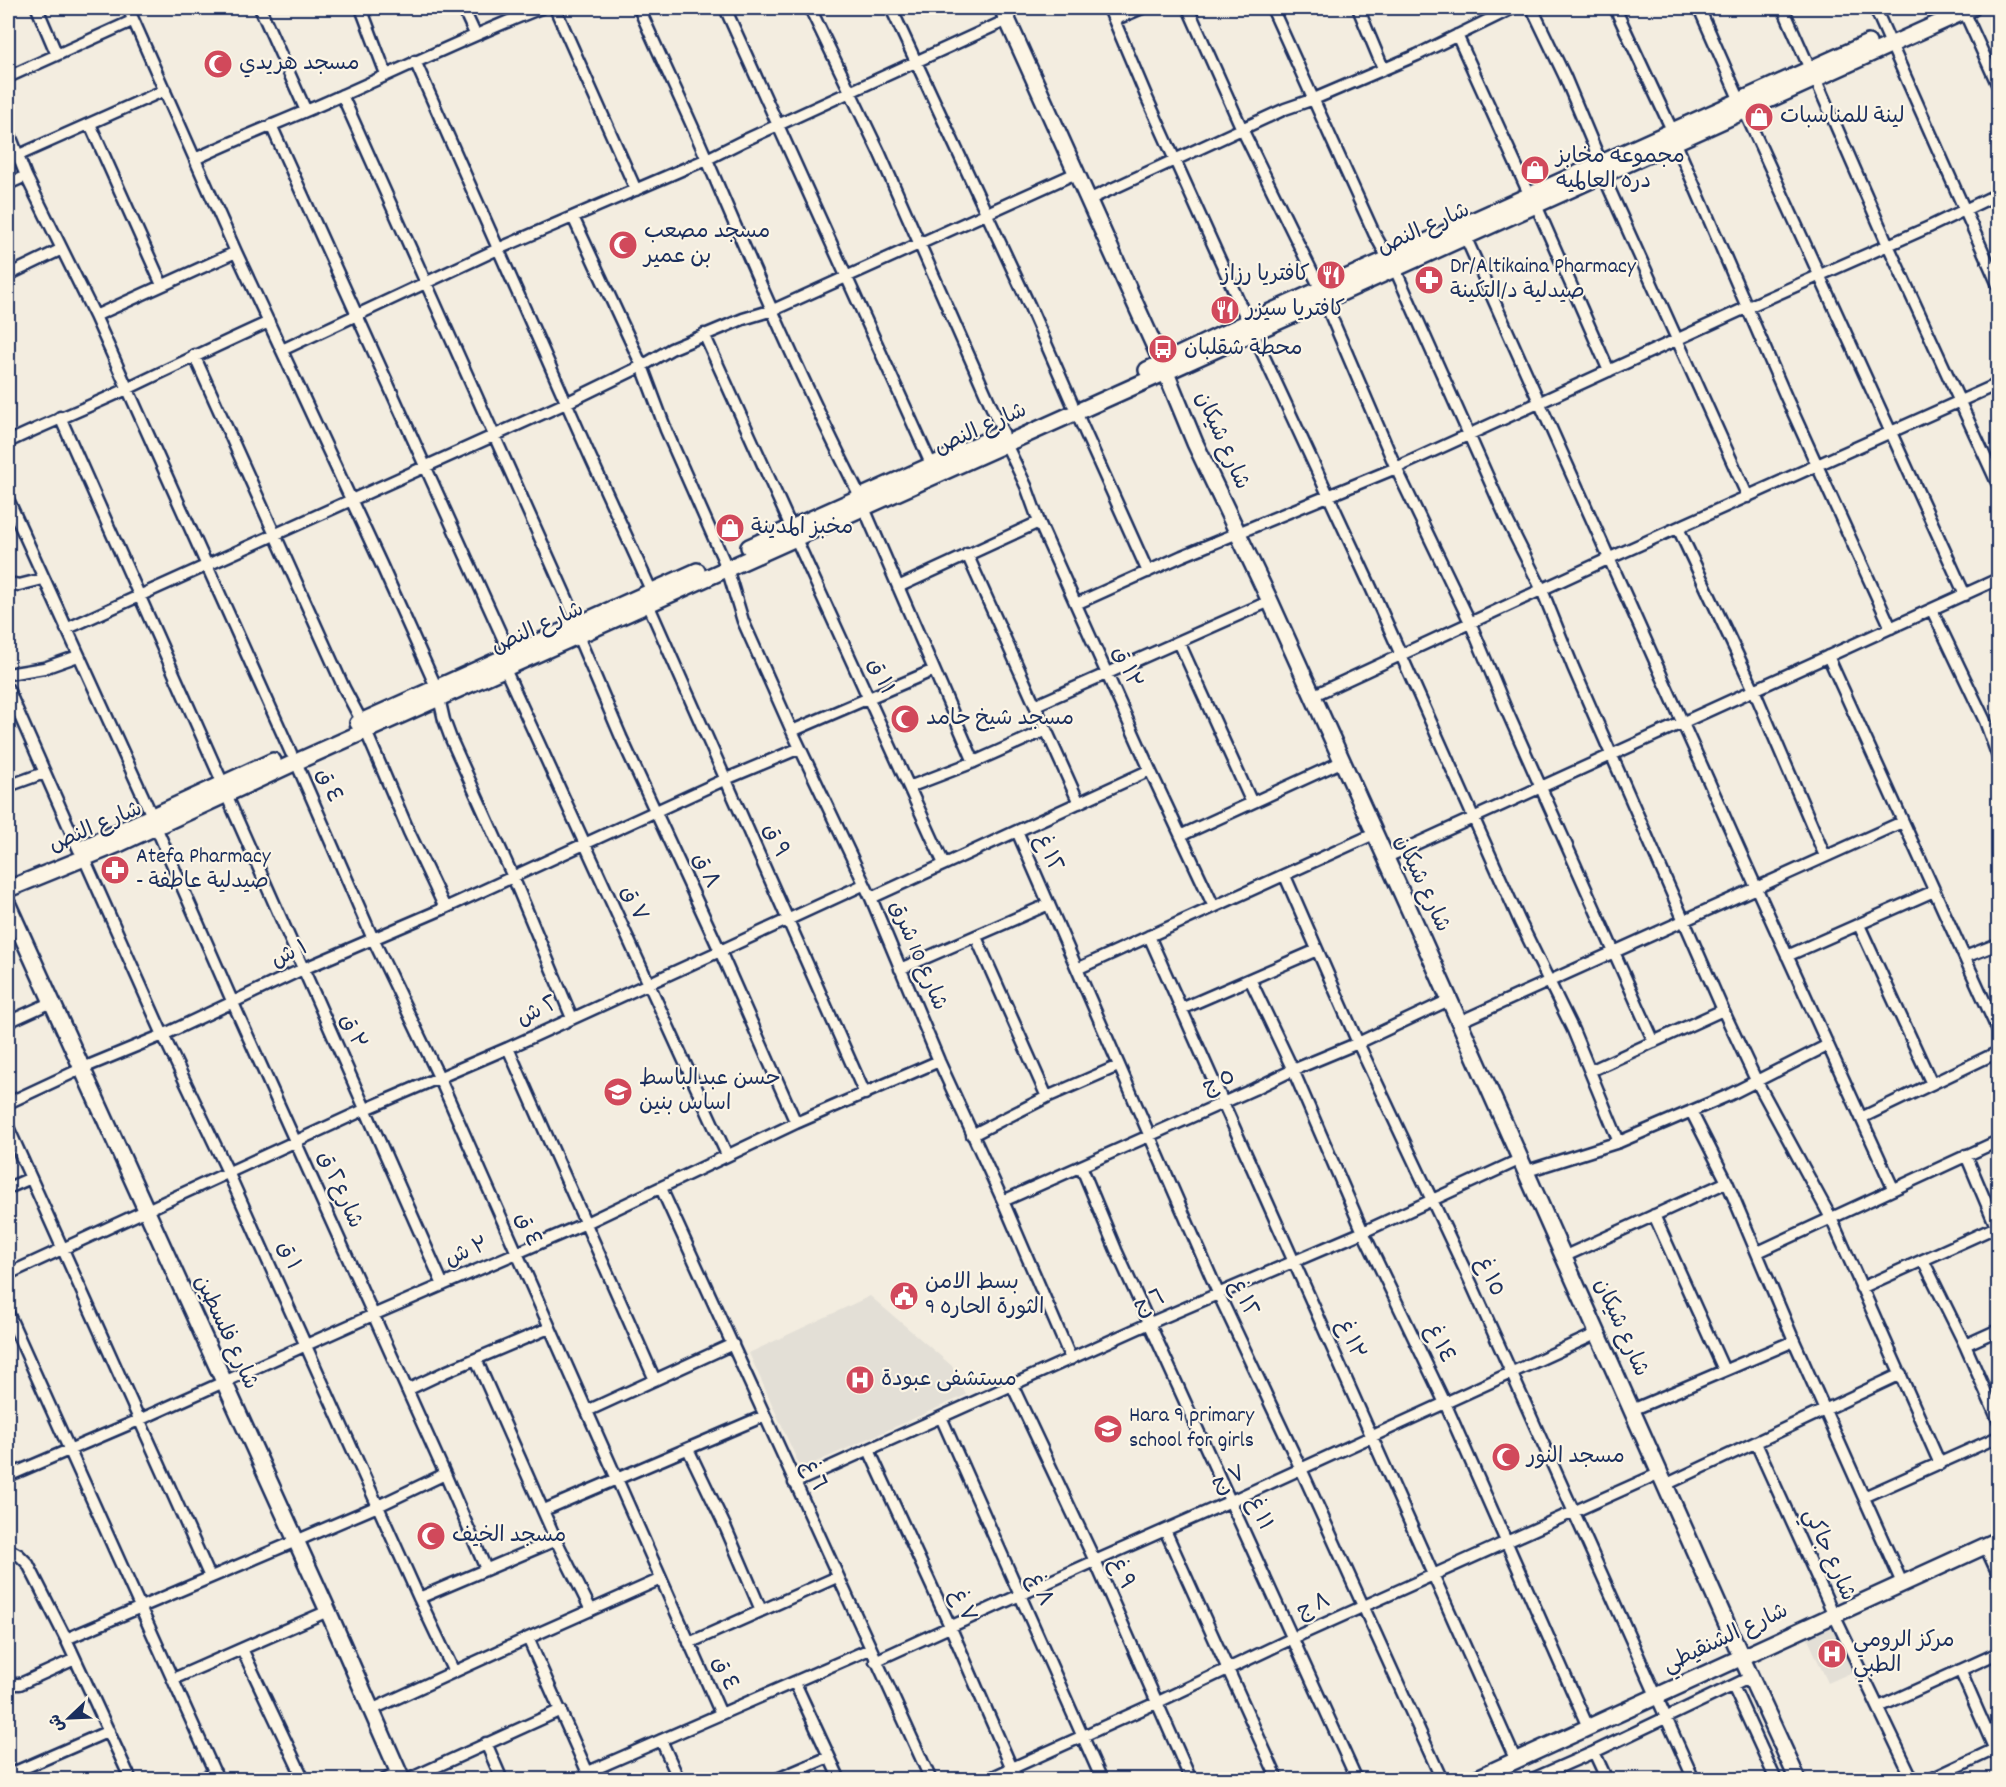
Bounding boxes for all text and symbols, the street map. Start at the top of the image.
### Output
mosque icon: مسجد هريدي [202,48,234,80]
place label: مسجد هريدي [239,49,359,80]
shop icon: لينة للمناسبات [1743,101,1775,133]
place label: لينة للمناسبات [1780,102,1905,133]
place label: مجموعه مخابز دره العالميه [1554,142,1685,198]
shop icon: مجموعه مخابز دره العالميه [1519,154,1551,186]
street label: شارع النص [1373,196,1475,264]
place label: مسجد مصعب بن عمير [642,217,770,273]
mosque icon: مسجد مصعب بن عمير [607,229,639,261]
place label: Dr/Altikaina Pharmacy صيدلية د/التكينة [1450,252,1637,308]
restaurant icon: كافتريا رزاز [1315,259,1347,291]
place label: كافتريا رزاز [1219,260,1310,291]
pharmacy icon: Dr/Altikaina Pharmacy صيدلية د/التكينة [1413,264,1445,296]
restaurant icon: كافتريا سيزر [1209,294,1241,326]
place label: كافتريا سيزر [1244,295,1345,326]
bus stop icon: محطة شقلبان [1147,333,1179,365]
place label: محطة شقلبان [1184,334,1303,365]
street label: شارع شيكان [1186,387,1256,495]
street label: شارع النص [930,396,1032,464]
shop icon: مخبز المدينة [714,512,746,544]
place label: مخبز المدينة [751,513,853,544]
street label: شارع النص [487,595,589,663]
street label: ١٣ ق [1103,642,1149,694]
street label: ١١ ق [858,654,902,700]
mosque icon: مسجد شيخ حامد [889,703,921,735]
place label: مسجد شيخ حامد [926,704,1074,735]
street label: ٤ ق [307,764,349,808]
street label: شارع النص [45,794,147,862]
street label: ٩ ق [754,819,796,863]
street label: ١٢ غ [1026,830,1070,878]
street label: شارع شيكان [1385,830,1457,938]
place label: Atefa Pharmacy - صيدلية عاطفة [136,842,272,898]
street label: ٨ ق [683,848,727,894]
pharmacy icon: Atefa Pharmacy - صيدلية عاطفة [99,854,131,886]
street label: ٧ ق [611,881,655,927]
street label: شارع 10 شرق [880,896,954,1016]
street label: ١ ش [266,933,314,977]
street label: ٢ ش [512,989,564,1035]
street label: ٣ ق [331,1009,373,1055]
street label: ٥ ج [1198,1062,1240,1104]
place label: حسن عبدالباسط اساس بنين [639,1064,781,1120]
school or university icon: حسن عبدالباسط اساس بنين [602,1076,634,1108]
street label: شارع٢ ق [308,1146,370,1234]
street label: ٤ ق [506,1208,548,1252]
street label: ٣ ش [440,1230,494,1276]
street label: ١ ق [268,1236,308,1276]
street label: ١٥ غ [1466,1252,1512,1302]
place label: بسط الامن الثورة الحاره 9 [925,1268,1044,1324]
street label: شارع فلسطين [185,1271,265,1395]
street label: شارع شيكان [1585,1274,1655,1382]
street label: ١٢ غ [1221,1275,1265,1323]
public building icon: بسط الامن الثورة الحاره 9 [888,1280,920,1312]
street label: ٦ ج [1129,1282,1171,1324]
street label: ١٣ غ [1327,1315,1373,1365]
street label: ١٤ غ [1416,1319,1462,1369]
hospital icon: مستشفى عبودة [844,1364,876,1396]
place label: مستشفى عبودة [881,1365,1017,1396]
place label: Hara 9 primary school for girls [1129,1401,1255,1457]
school or university icon: Hara 9 primary school for girls [1092,1413,1124,1445]
mosque icon: مسجد النور [1490,1441,1522,1473]
place label: مسجد النور [1525,1442,1625,1473]
street label: ٦ غ [792,1455,834,1497]
street label: ٧ ج [1207,1459,1251,1501]
street label: ١١ غ [1238,1492,1280,1536]
street label: شارع جاكي [1793,1504,1862,1607]
mosque icon: مسجد الخيف [415,1520,447,1552]
place label: مسجد الخيف [452,1521,566,1552]
street label: ٩ غ [1100,1553,1142,1595]
street label: ٨ غ [1018,1568,1060,1612]
street label: ٧ غ [941,1584,983,1628]
street label: ٨ ج [1292,1586,1336,1628]
street label: شارع الشنقيطي [1658,1596,1794,1683]
place label: مركز الرومي الطبي [1853,1626,1955,1683]
hospital icon: مركز الرومي الطبي [1816,1638,1848,1670]
street label: ٤ ق [703,1652,745,1696]
north arrow [39,1688,99,1748]
text: ش [43,1710,72,1735]

